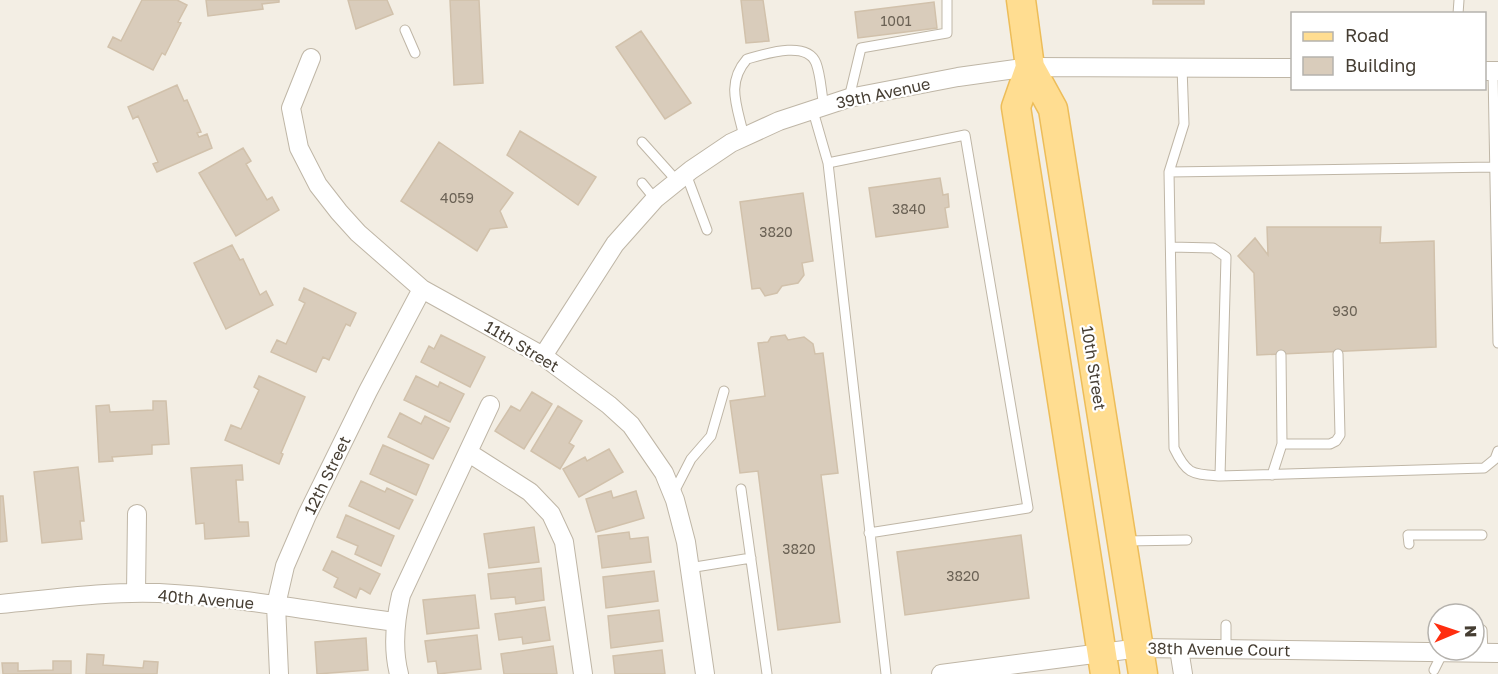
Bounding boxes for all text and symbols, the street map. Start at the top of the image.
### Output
house number: 1001 [881,12,912,29]
legend [1291,12,1486,90]
text: Road [1345,24,1389,46]
text: Building [1345,54,1416,76]
street label: 39th Avenue [834,73,932,113]
house number: 4059 [440,189,474,206]
house number: 3840 [892,200,926,217]
house number: 3820 [759,223,793,240]
house number: 930 [1332,302,1358,319]
street label: 11th Street [481,316,563,376]
street label: 10th Street [1077,324,1111,412]
street label: 12th Street [299,433,355,517]
house number: 3820 [782,540,816,557]
house number: 3820 [946,567,980,584]
street label: 40th Avenue [157,585,255,613]
north arrow [1426,602,1486,662]
text: N [1461,625,1481,638]
street label: 38th Avenue Court [1147,638,1291,660]

